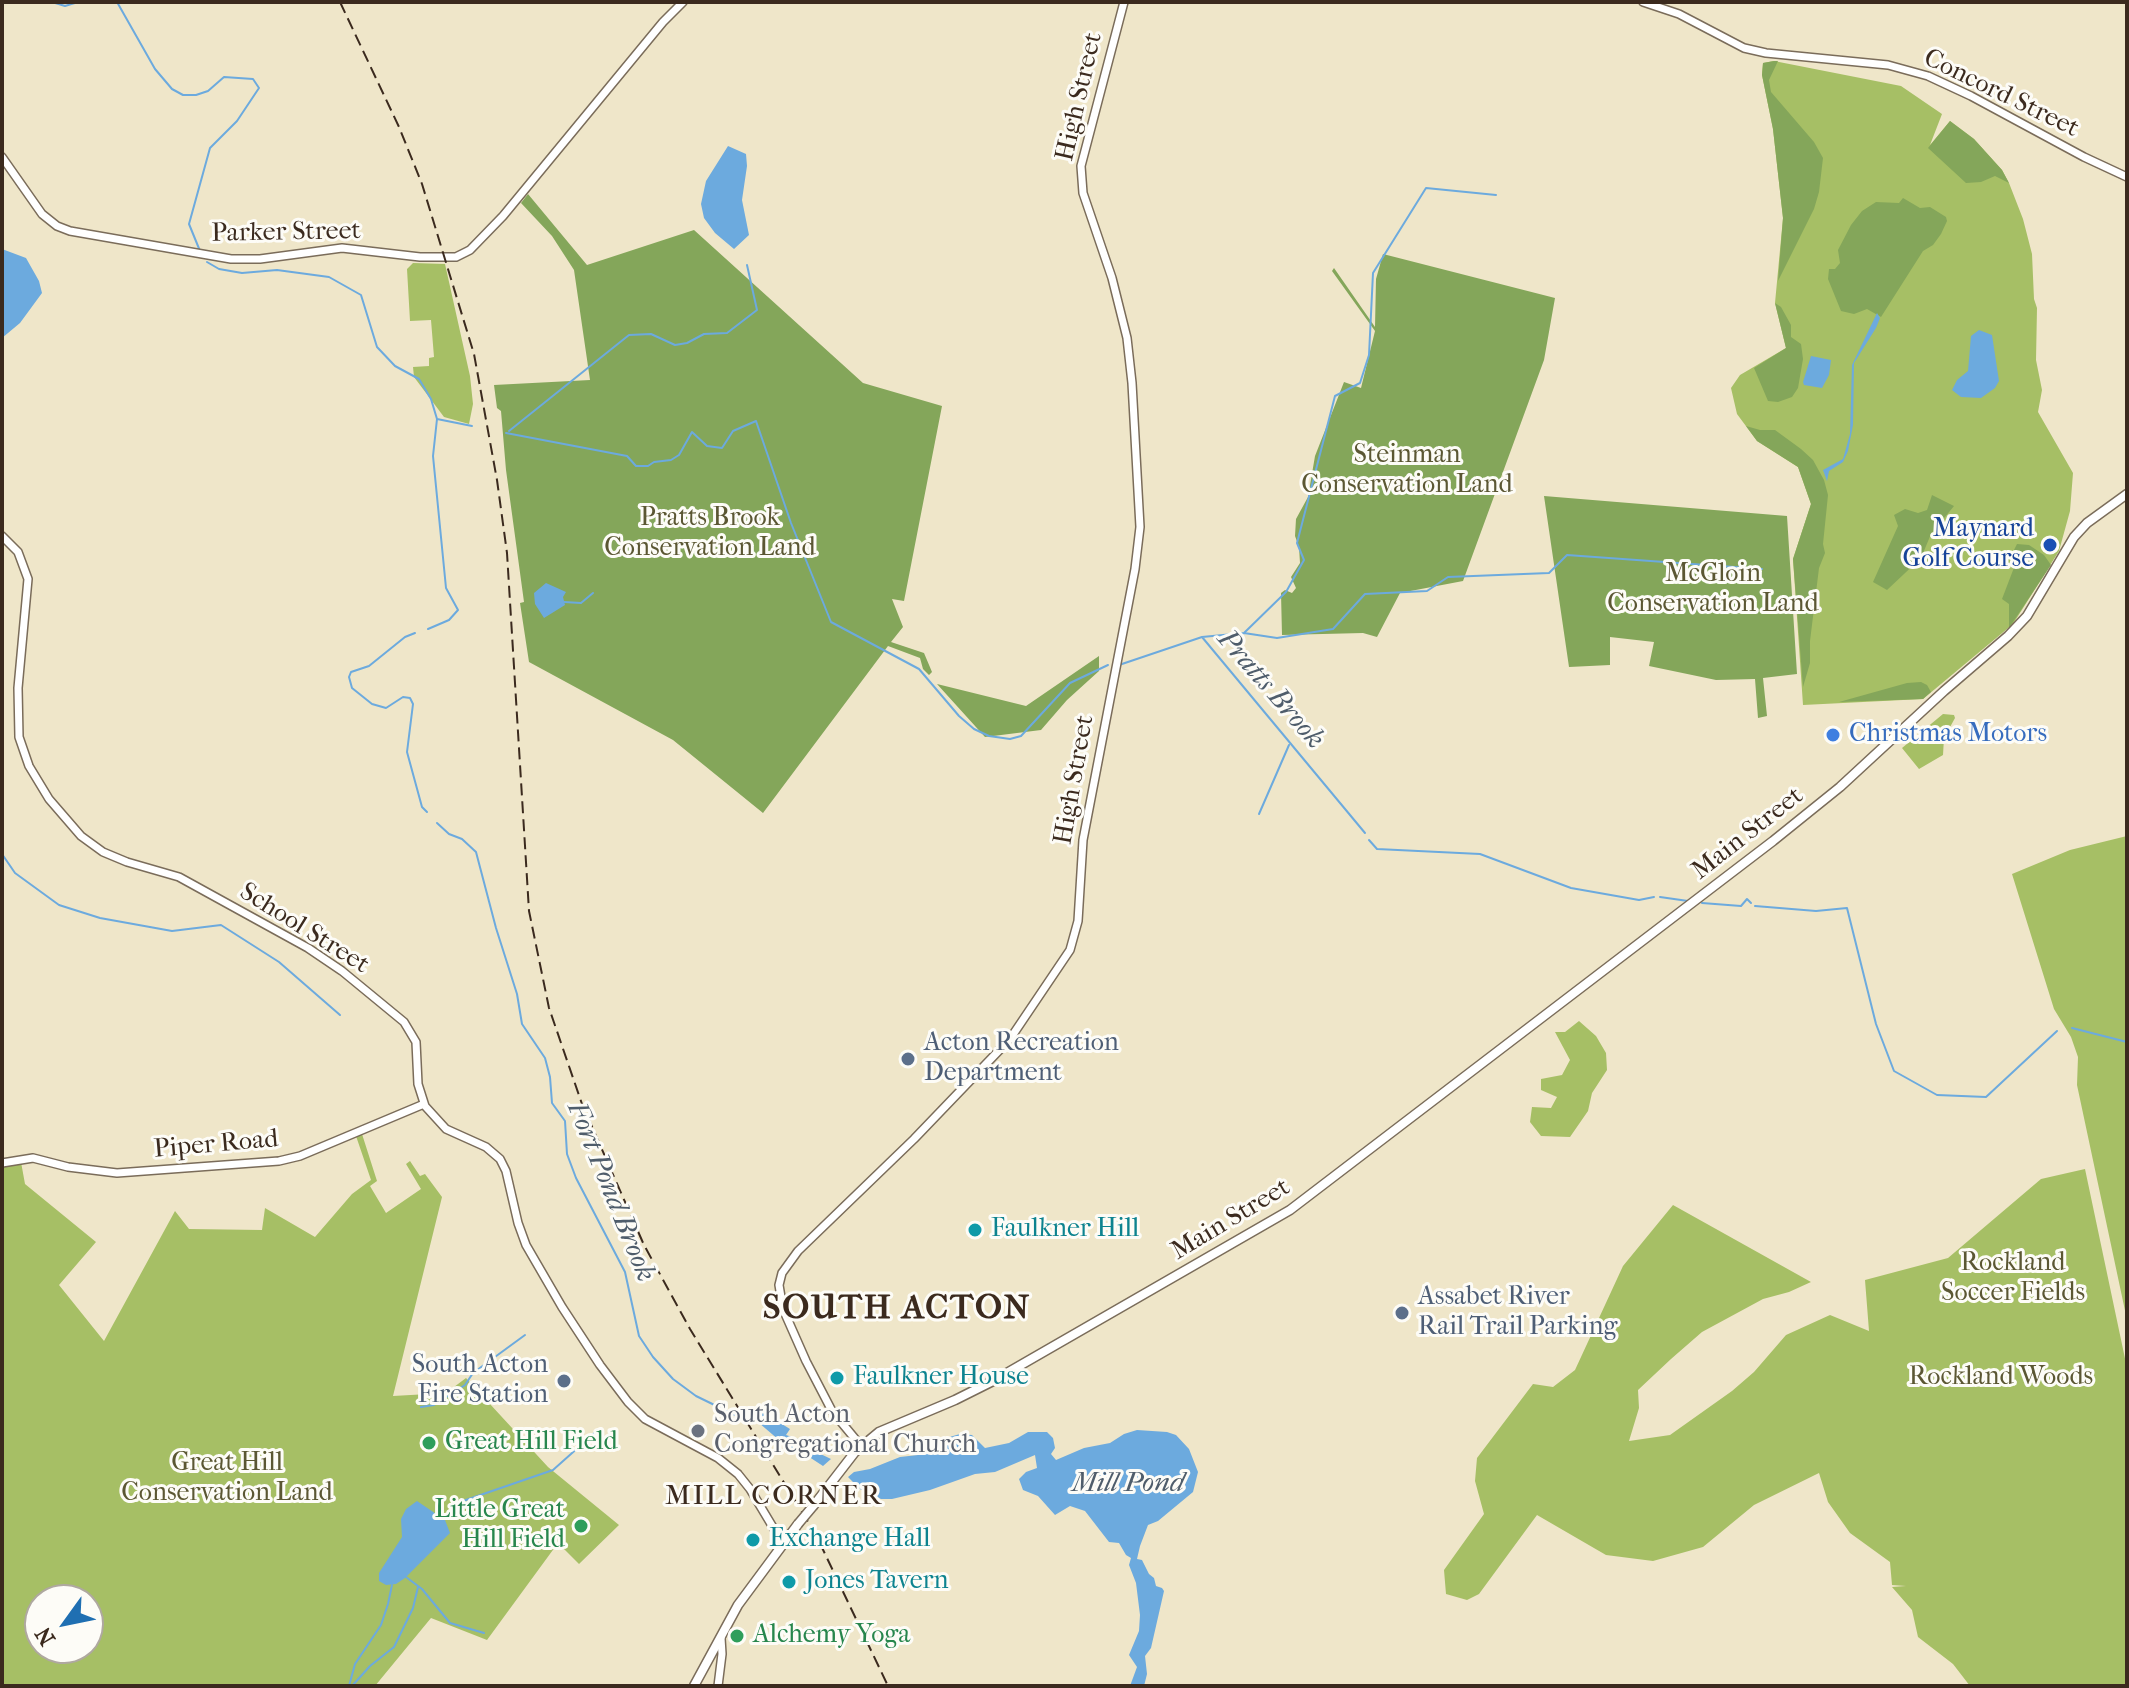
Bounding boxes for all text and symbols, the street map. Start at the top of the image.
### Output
street label: High Street [1050,30,1110,164]
street label: Concord Street [1918,43,2084,145]
street label: Parker Street [211,216,361,250]
park label: Steinman Conservation Land [1301,440,1513,502]
park label: Pratts Brook Conservation Land [604,503,816,564]
place label: Maynard Golf Course [1903,514,2034,576]
marker: Maynard Golf Course [2041,536,2059,554]
park label: McGloin Conservation Land [1607,559,1819,620]
water label: Pratts Brook [1209,624,1331,756]
street label: High Street [1048,713,1102,847]
place label: Christmas Motors [1849,719,2047,751]
marker: Christmas Motors [1824,726,1842,744]
street label: Main Street [1686,781,1810,887]
street label: School Street [233,877,375,981]
place label: Acton Recreation Department [924,1028,1119,1090]
marker: Acton Recreation Department [899,1050,917,1068]
water label: Fort Pond Brook [559,1097,661,1287]
street label: Piper Road [152,1124,280,1166]
street label: Main Street [1166,1172,1296,1268]
place label: Faulkner Hill [991,1214,1139,1246]
marker: Faulkner Hill [966,1221,984,1239]
park label: Rockland Soccer Fields [1941,1248,2085,1310]
place label: Assabet River Rail Trail Parking [1418,1282,1617,1344]
district label: SOUTH ACTON [763,1290,1031,1330]
marker: Assabet River Rail Trail Parking [1393,1304,1411,1322]
place label: South Acton Fire Station [412,1350,548,1412]
place label: Faulkner House [853,1362,1029,1394]
park label: Rockland Woods [1909,1362,2093,1394]
marker: Faulkner House [828,1369,846,1387]
marker: South Acton Fire Station [555,1372,573,1390]
place label: South Acton Congregational Church [714,1400,976,1462]
marker: South Acton Congregational Church [689,1422,707,1440]
place label: Great Hill Field [445,1427,618,1459]
marker: Great Hill Field [420,1434,438,1452]
park label: Great Hill Conservation Land [121,1448,333,1510]
water label: Mill Pond [1072,1467,1184,1501]
district label: MILL CORNER [665,1480,883,1514]
place label: Little Great Hill Field [434,1495,565,1556]
marker: Little Great Hill Field [572,1517,590,1535]
place label: Exchange Hall [769,1524,930,1556]
marker: Exchange Hall [744,1531,762,1549]
place label: Jones Tavern [805,1566,949,1598]
marker: Jones Tavern [780,1573,798,1591]
north arrow [24,1584,104,1664]
place label: Alchemy Yoga [753,1620,910,1652]
text: N [30,1622,61,1650]
marker: Alchemy Yoga [728,1627,746,1645]

